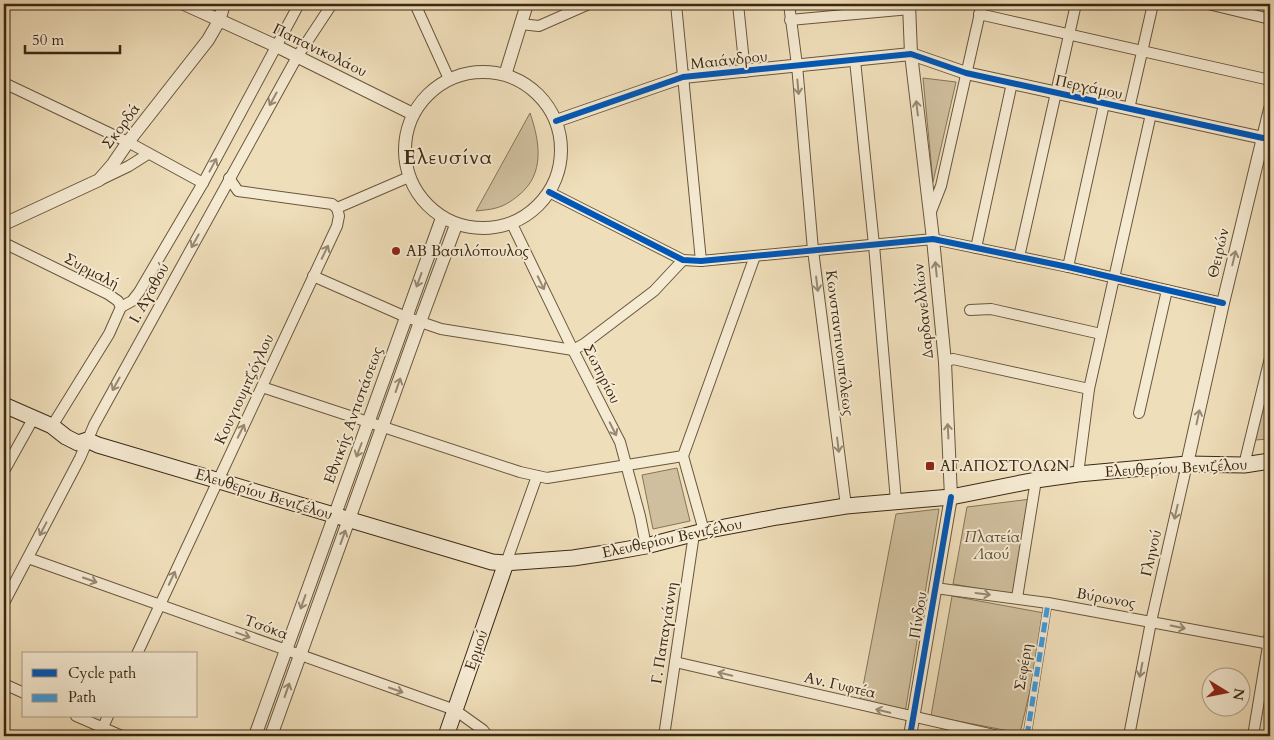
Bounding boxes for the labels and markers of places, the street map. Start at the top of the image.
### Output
place label: ΑΒ Βασιλόπουλος [406,241,530,261]
marker: ΑΒ Βασιλόπουλος [390,245,402,257]
place label: ΑΓ.ΑΠΟΣΤΟΛΩΝ [940,456,1070,476]
marker: ΑΓ.ΑΠΟΣΤΟΛΩΝ [924,460,936,472]

